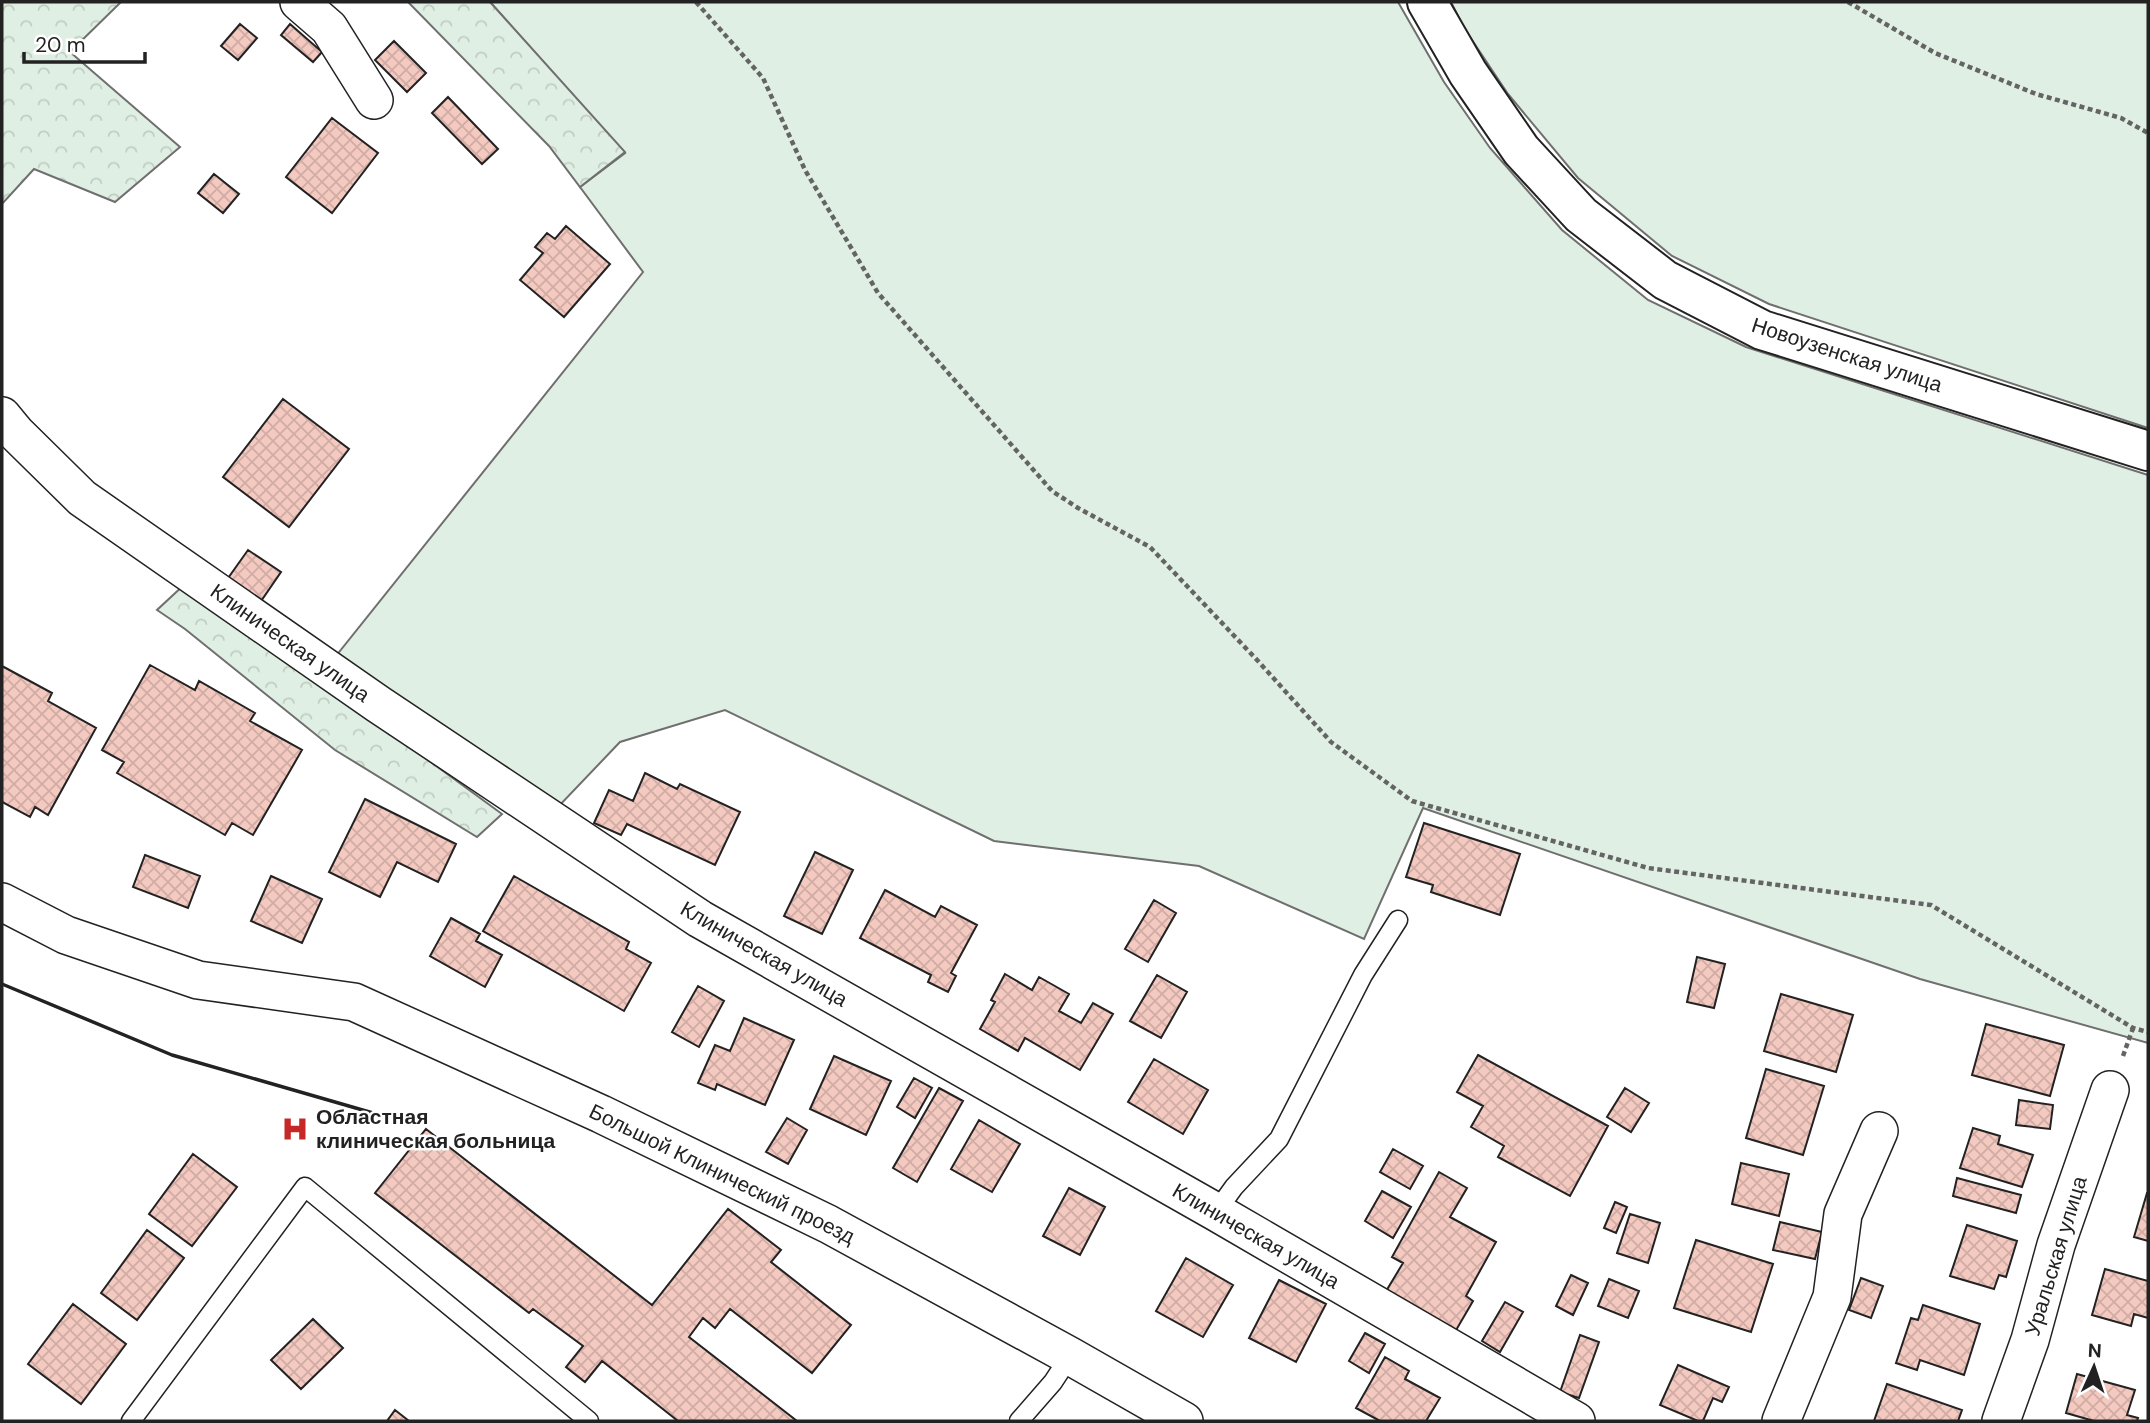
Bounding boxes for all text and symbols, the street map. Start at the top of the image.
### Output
scale bar [24,21,145,65]
text: 20 m [35,31,86,59]
street label: Новоузенская улица [1748,311,1946,399]
street label: Клиническая улица [205,577,376,709]
street label: Клиническая улица [675,895,853,1013]
street label: Большой Клинический проезд [584,1097,860,1251]
place label: Областная клиническая больница [316,1103,556,1155]
hospital icon: Областная клиническая больница [280,1114,310,1144]
street label: Уральская улица [2018,1172,2094,1339]
street label: Клиническая улица [1167,1177,1345,1295]
north arrow [2059,1332,2129,1402]
text: N [2087,1338,2102,1363]

